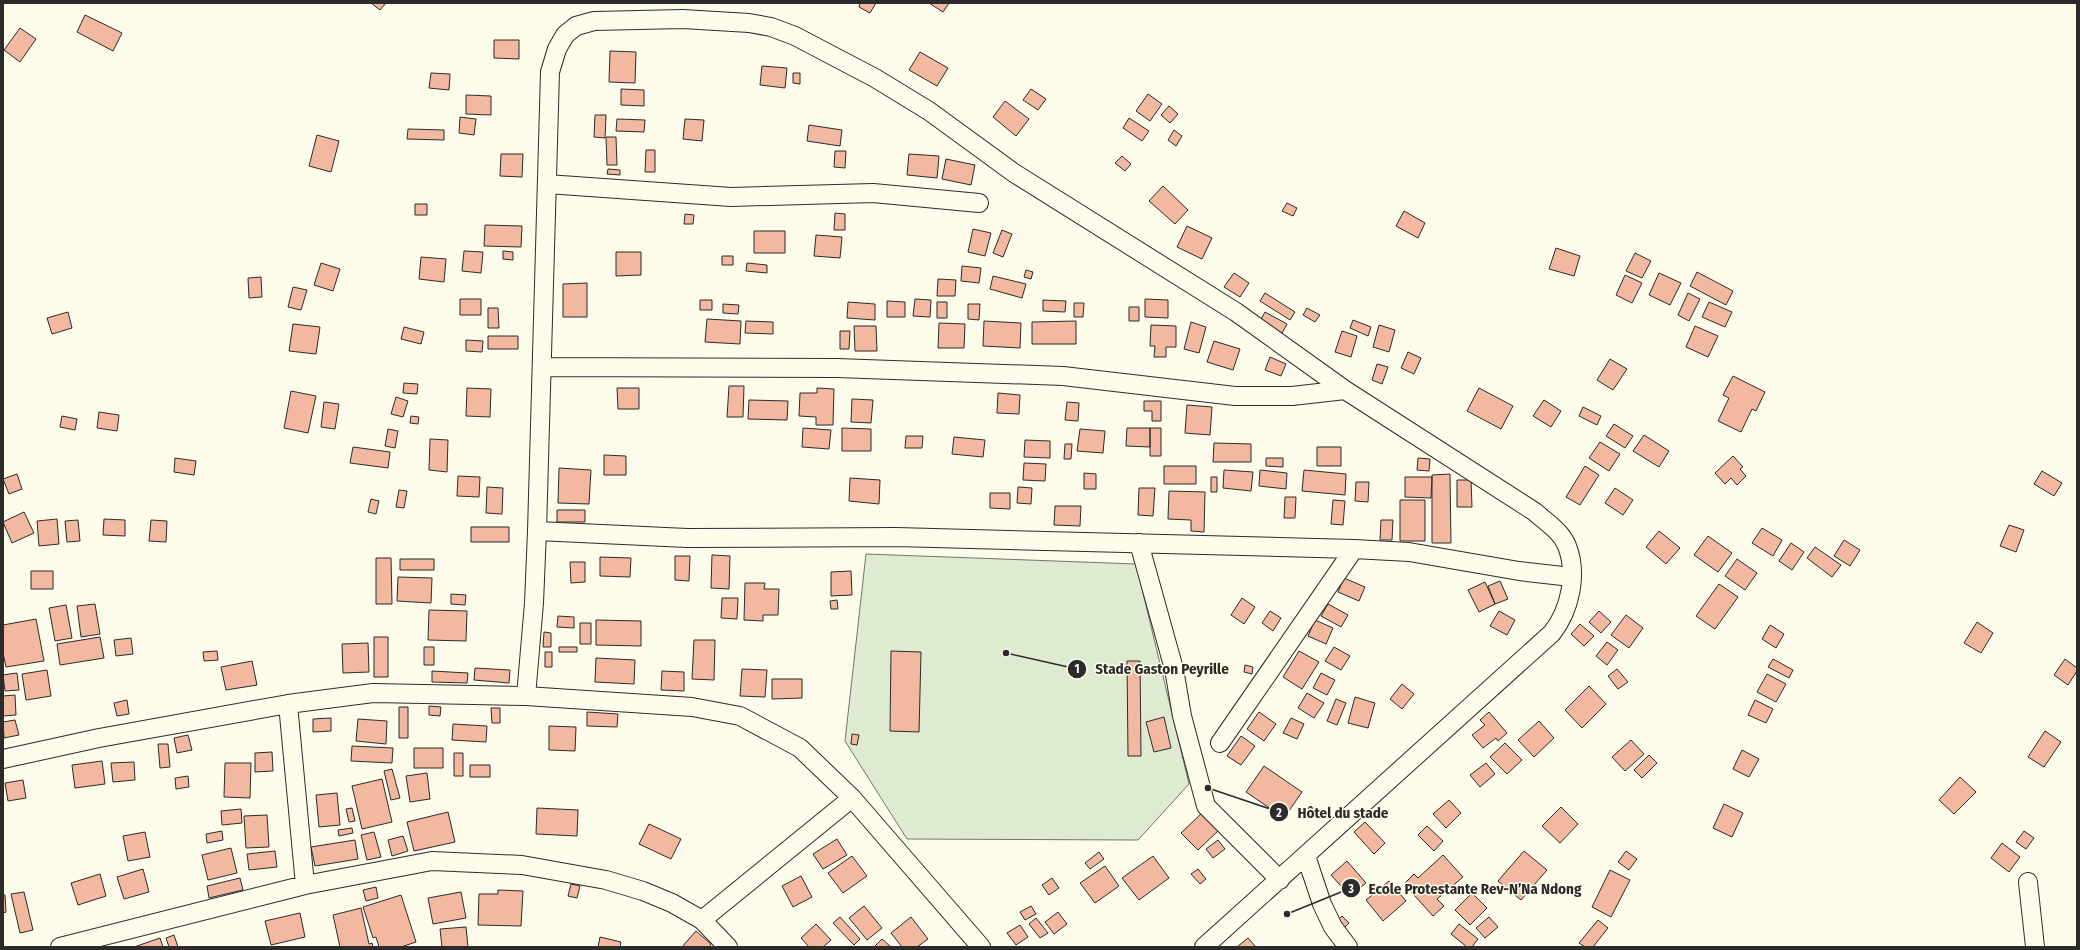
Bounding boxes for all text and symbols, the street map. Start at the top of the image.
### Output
callout: Stade Gaston Peyrille [1067,656,1236,683]
text: Stade Gaston Peyrille [1095,660,1229,678]
text: 1 [1074,662,1080,676]
callout: Hôtel du stade [1269,799,1396,826]
text: Hôtel du stade [1298,804,1389,822]
text: 2 [1275,806,1282,820]
callout: Ecole Protestante Rev-N’Na Ndong [1341,875,1590,902]
text: Ecole Protestante Rev-N’Na Ndong [1369,880,1582,898]
text: 3 [1347,882,1354,896]

